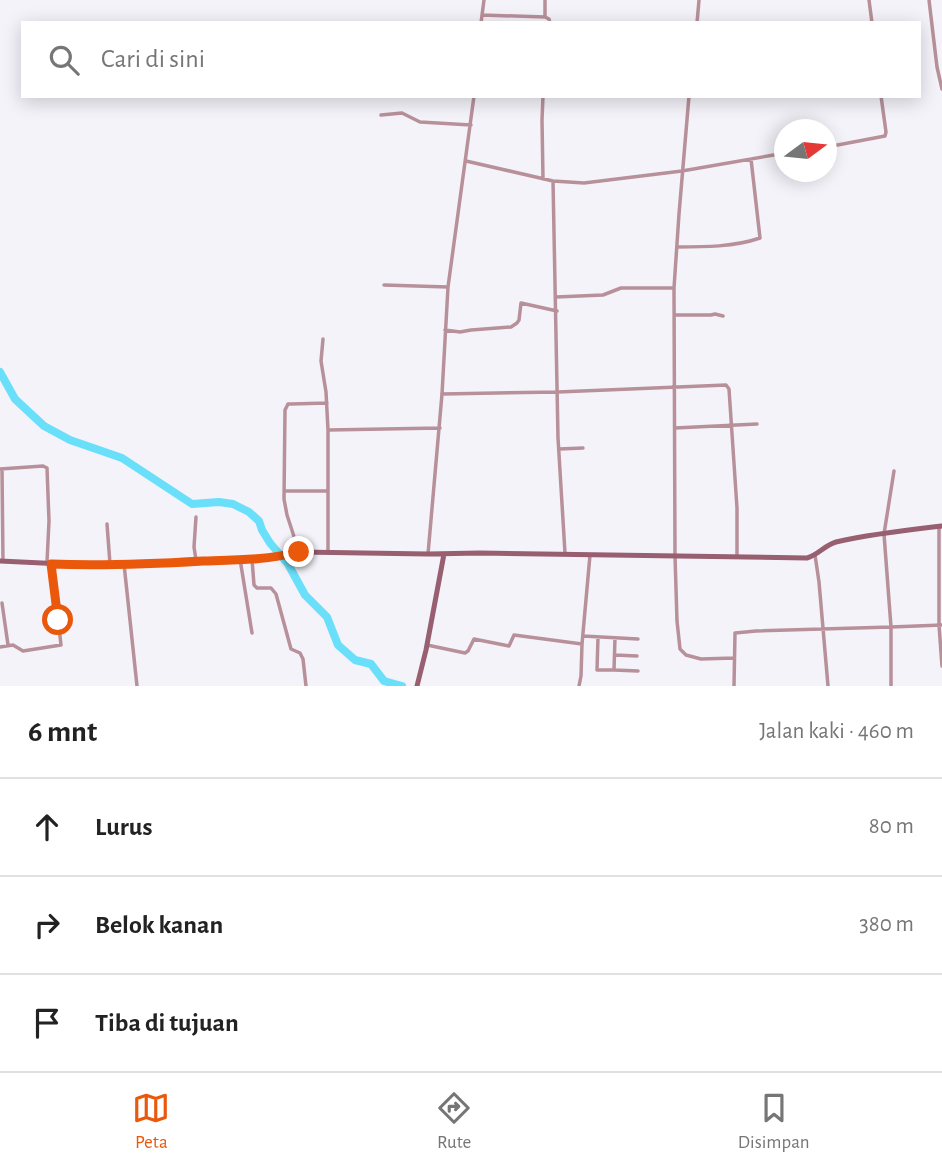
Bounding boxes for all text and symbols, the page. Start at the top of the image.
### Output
search box [21,21,921,98]
icon: search [45,41,83,79]
text: Cari di sini [101,46,205,72]
north arrow [774,119,837,182]
route end [283,536,314,567]
route start [42,604,73,635]
text: 6 mnt [28,717,97,747]
text: Jalan kaki · 460 m [759,720,914,743]
icon: ahead [28,808,66,846]
text: Lurus [95,814,152,840]
text: 80 m [869,815,914,838]
icon: right [28,906,66,944]
text: Belok kanan [95,912,223,938]
text: 380 m [859,913,914,936]
icon: arrive [28,1004,66,1042]
text: Tiba di tujuan [95,1010,239,1036]
tab: Peta [132,1089,170,1154]
tab: Rute [435,1089,473,1154]
tab: Disimpan [738,1089,810,1154]

